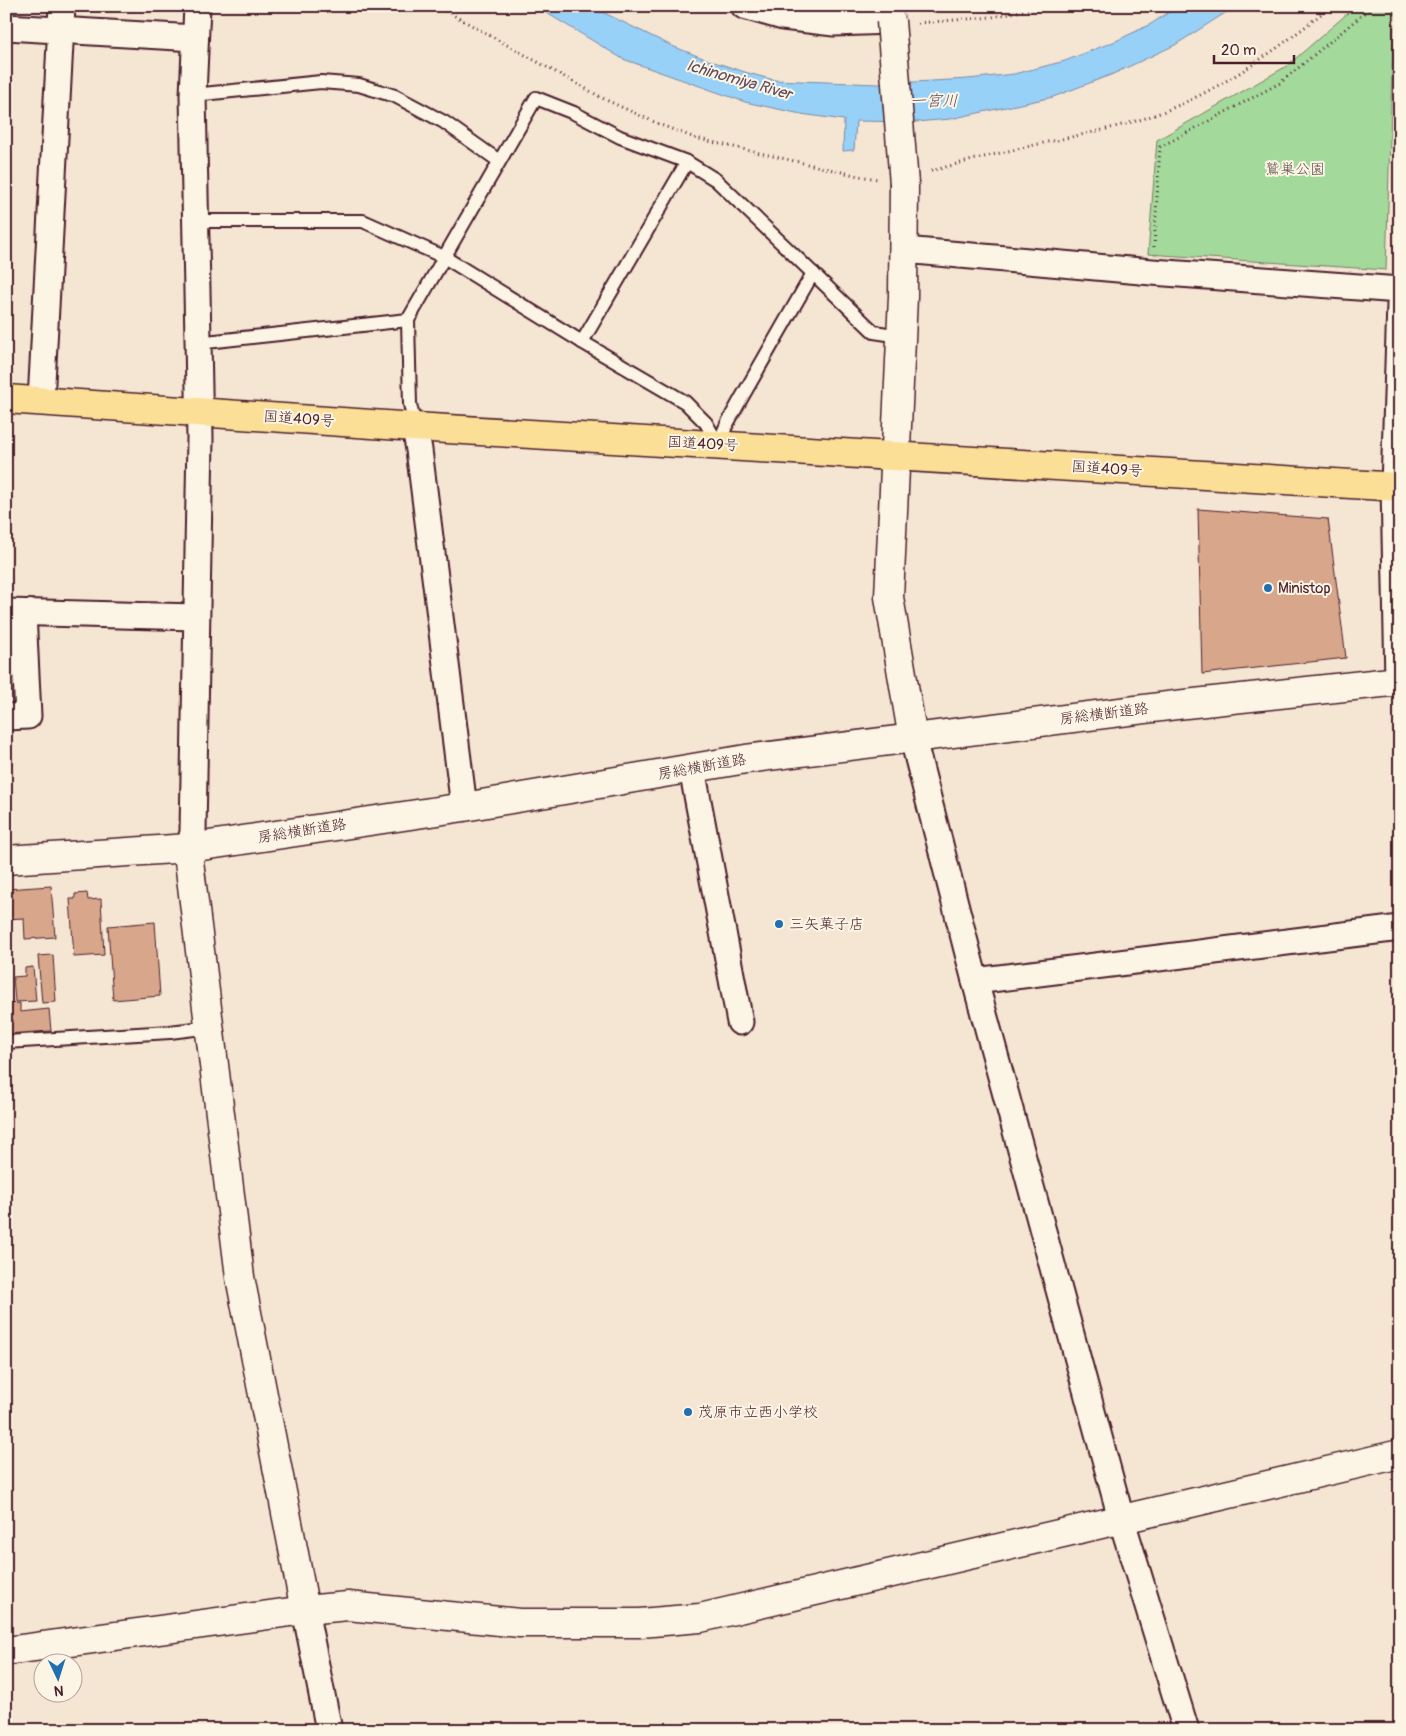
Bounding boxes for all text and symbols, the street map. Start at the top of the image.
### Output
scale bar [1214,32,1294,64]
text: 20 m [1221,41,1256,60]
water label: Ichinomiya River [684,55,796,105]
water label: 一宮川 [910,91,958,111]
park label: 鷲巣公園 [1265,160,1325,179]
street label: 国道409号 [263,407,335,431]
street label: 国道409号 [667,433,739,455]
street label: 国道409号 [1071,457,1143,481]
place label: Ministop [1278,579,1331,598]
marker: Ministop [1262,582,1274,594]
street label: 房総横断道路 [1058,699,1150,729]
street label: 房総横断道路 [656,750,748,784]
street label: 房総横断道路 [256,815,348,847]
place label: 三矢菓子店 [789,915,864,934]
marker: 三矢菓子店 [773,918,785,930]
place label: 茂原市立西小学校 [698,1403,818,1422]
marker: 茂原市立西小学校 [682,1406,694,1418]
north arrow [32,1654,82,1704]
text: N [54,1682,64,1699]

